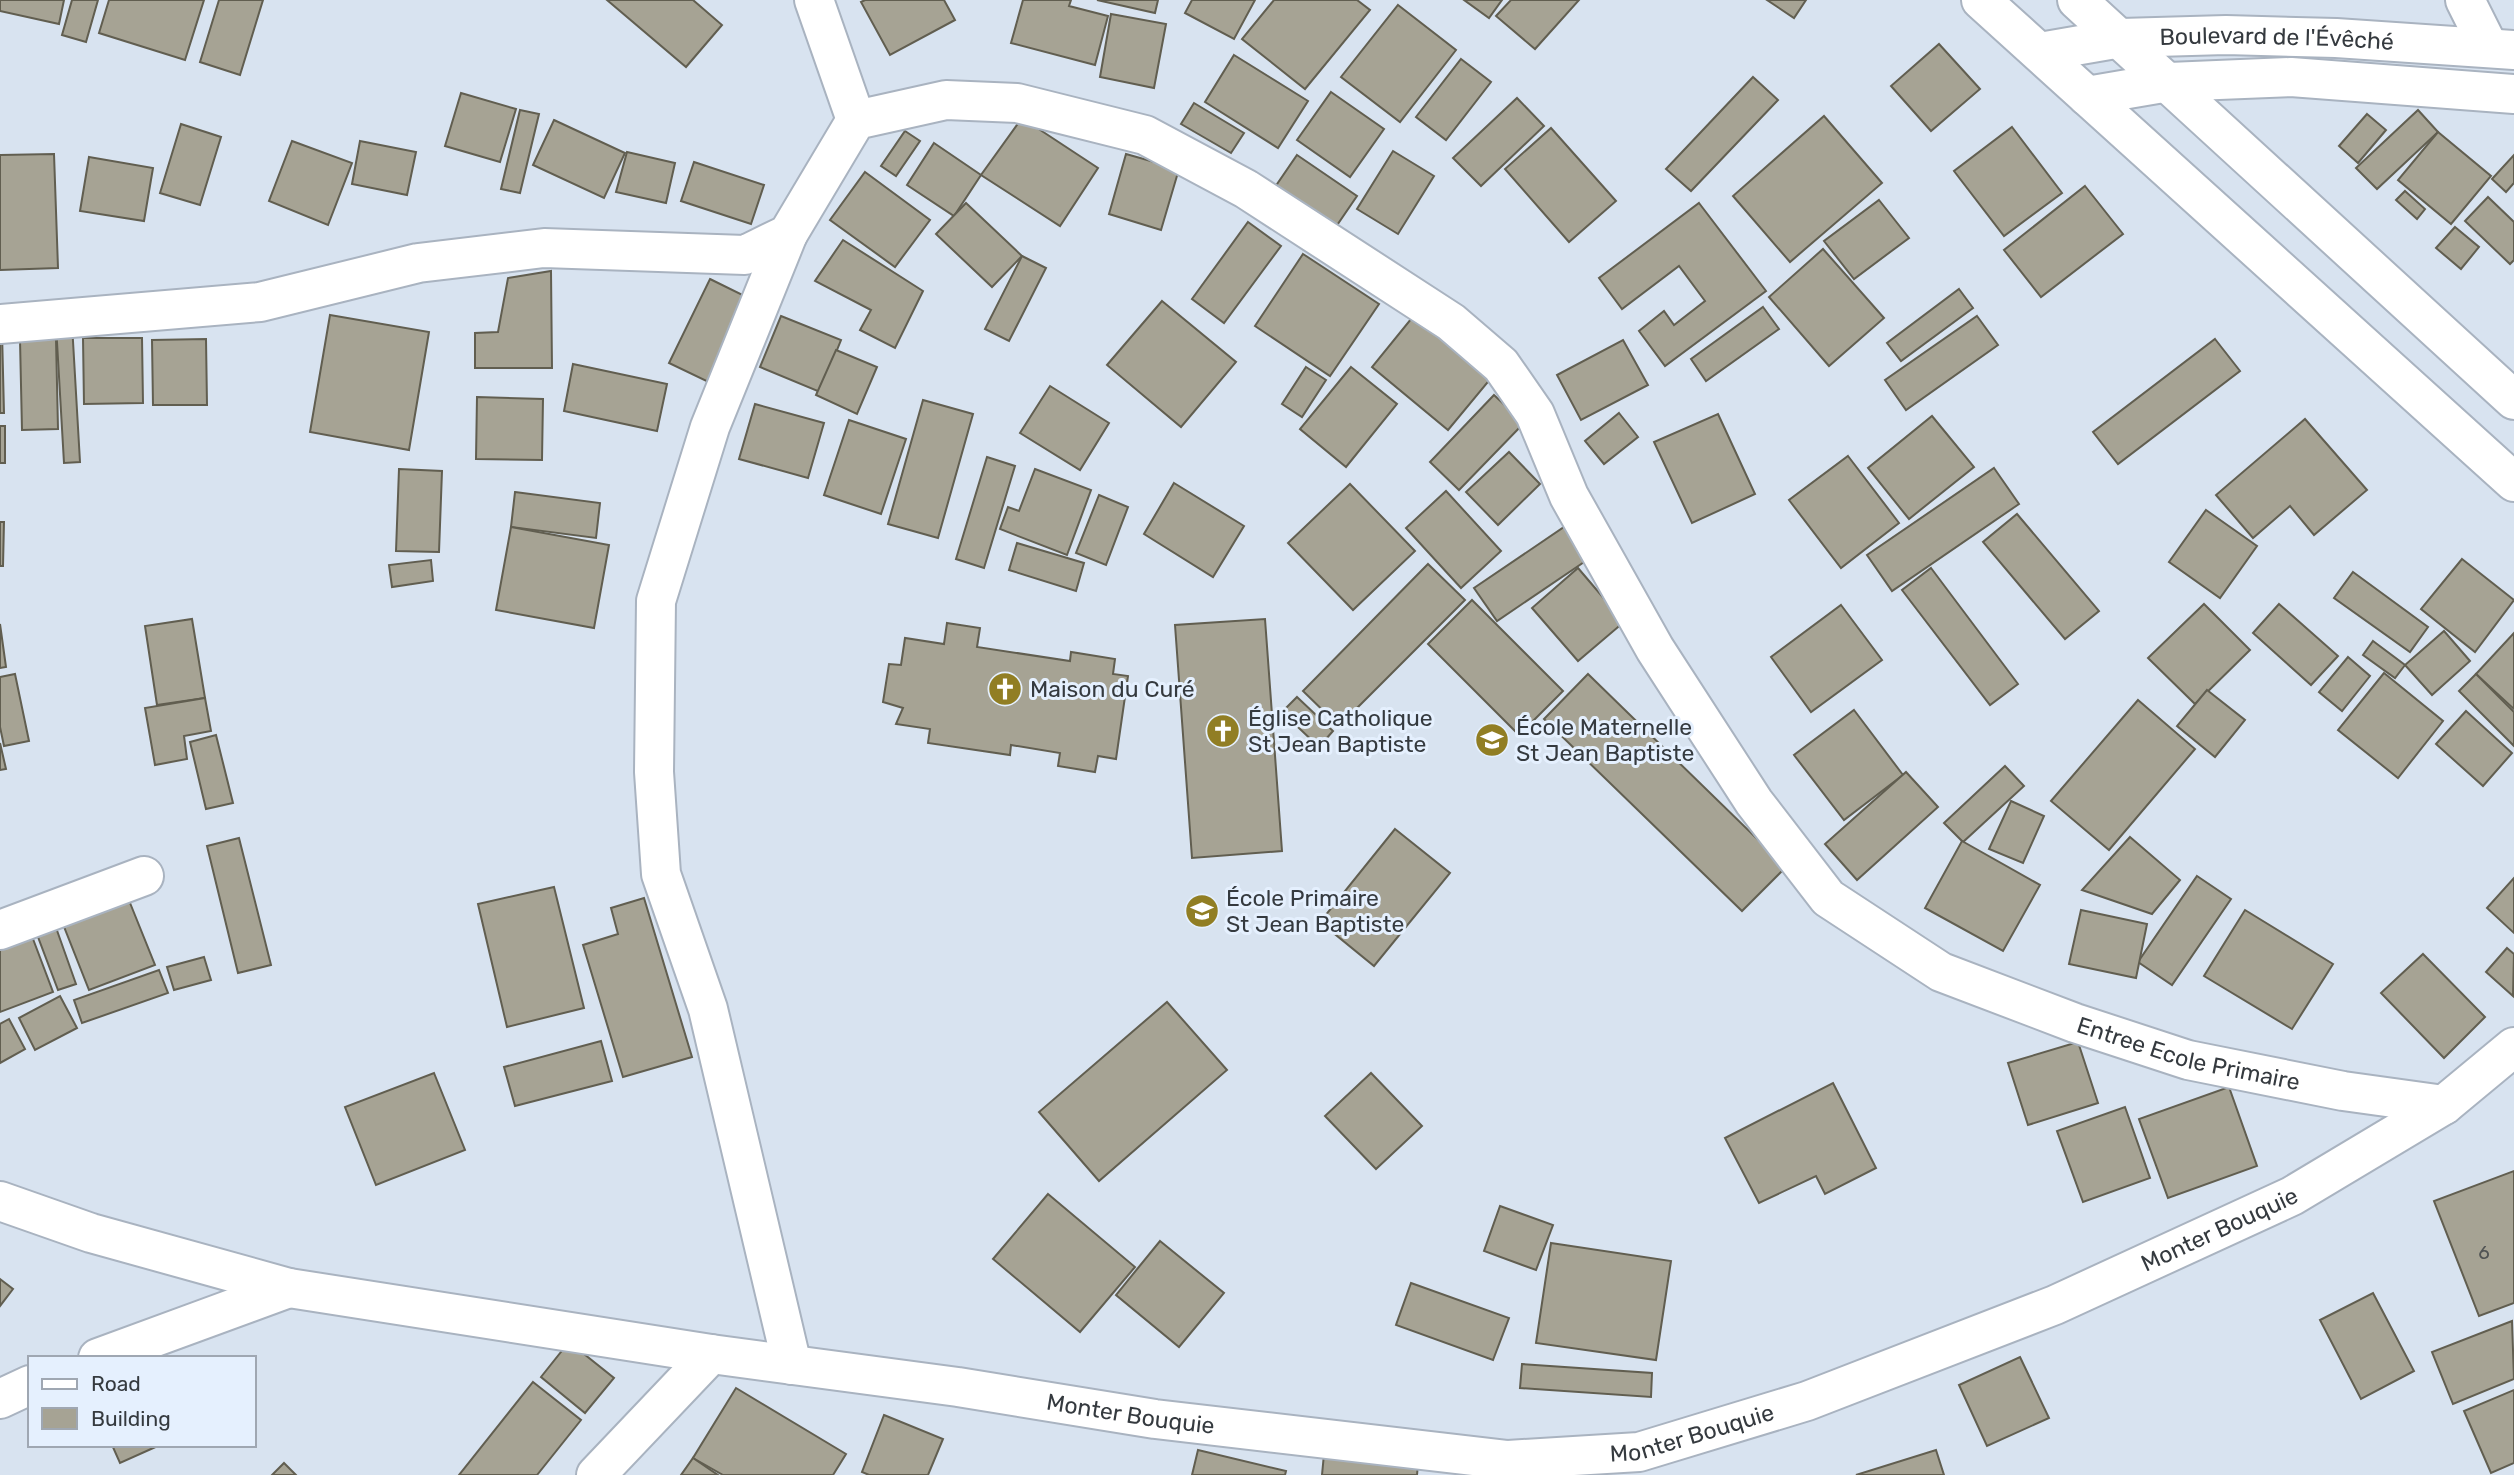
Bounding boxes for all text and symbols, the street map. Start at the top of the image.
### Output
street label: Boulevard de l'Évêché [2159,21,2395,56]
church icon: Maison du Curé [986,670,1024,708]
place label: Maison du Curé [1030,675,1195,703]
place label: Église Catholique St Jean Baptiste [1248,704,1433,758]
church icon: Église Catholique St Jean Baptiste [1204,712,1242,750]
place label: École Maternelle St Jean Baptiste [1516,713,1694,767]
school or university icon: École Maternelle St Jean Baptiste [1473,721,1511,759]
place label: École Primaire St Jean Baptiste [1226,884,1404,938]
school or university icon: École Primaire St Jean Baptiste [1183,892,1221,930]
street label: Entree Ecole Primaire [2073,1011,2302,1096]
street label: Monter Bouquie [2137,1181,2302,1277]
house number: 6 [2478,1241,2490,1264]
legend [28,1356,256,1447]
text: Road [91,1371,141,1396]
street label: Monter Bouquie [1045,1388,1216,1440]
street label: Monter Bouquie [1609,1398,1777,1468]
text: Building [91,1406,171,1431]

